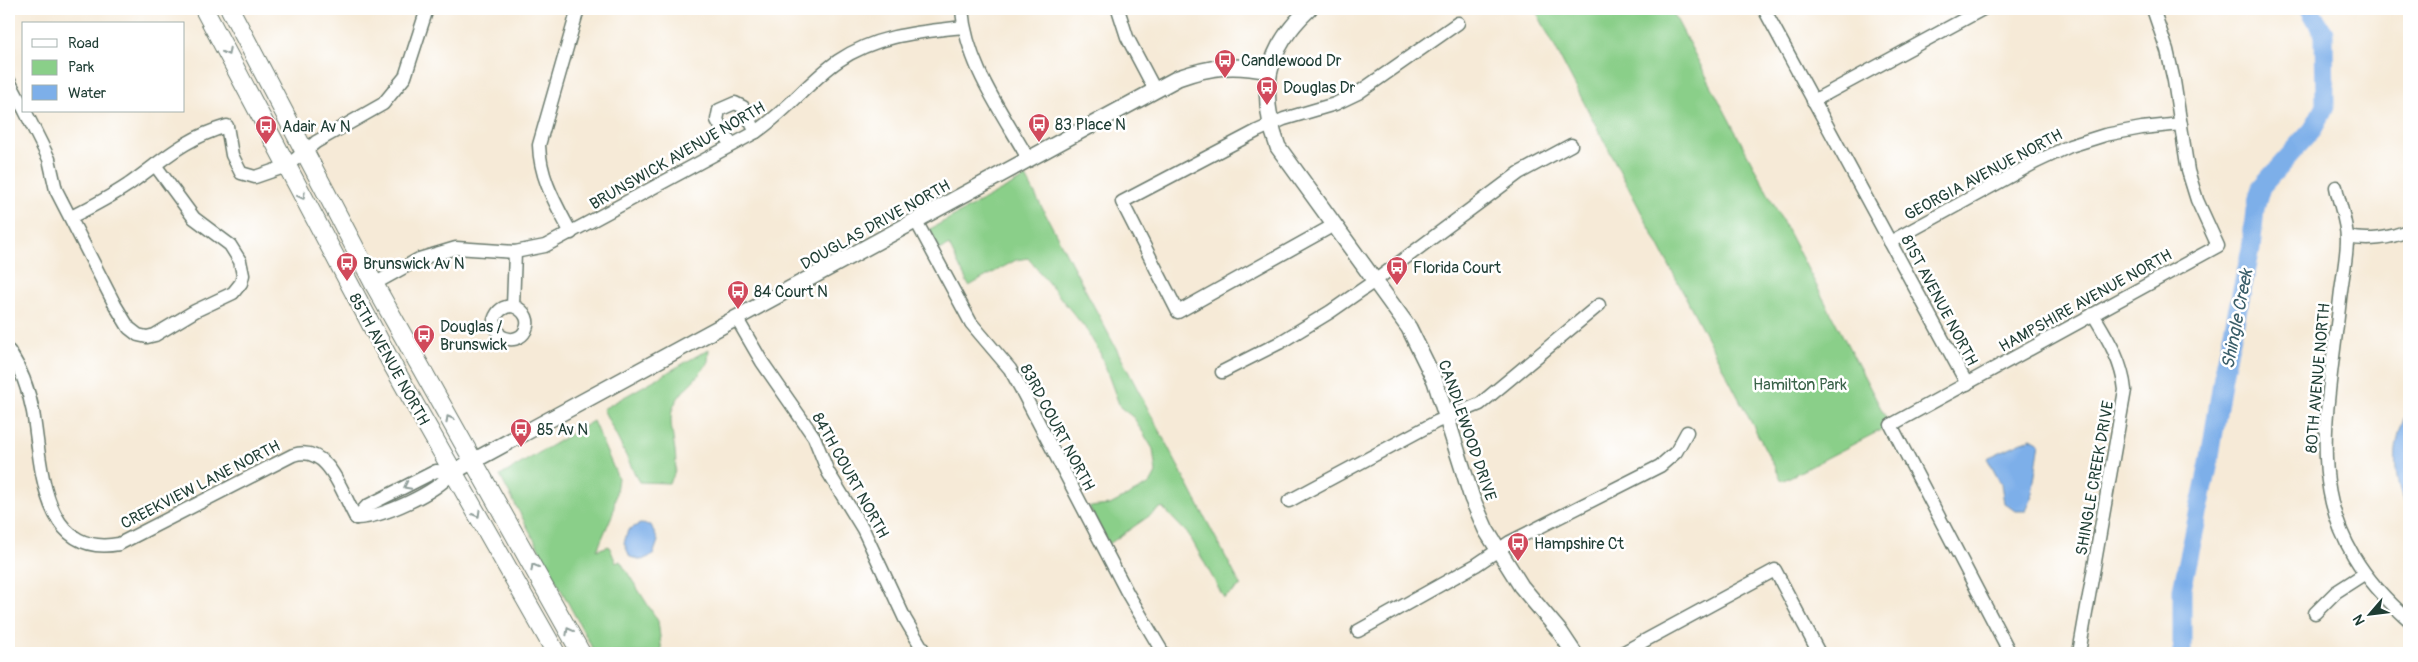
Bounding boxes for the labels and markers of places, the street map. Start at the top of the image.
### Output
bus stop icon: Candlewood Dr [1213,48,1237,79]
place label: Candlewood Dr [1241,51,1342,71]
bus stop icon: Douglas Dr [1255,75,1279,106]
place label: Douglas Dr [1283,78,1356,98]
bus stop icon: 83 Place N [1027,112,1051,143]
bus stop icon: Adair Av N [254,114,278,145]
place label: 83 Place N [1055,115,1126,135]
place label: Adair Av N [282,117,351,137]
bus stop icon: Brunswick Av N [335,251,359,282]
place label: Brunswick Av N [363,254,465,274]
bus stop icon: Florida Court [1385,255,1409,286]
place label: Florida Court [1413,258,1502,278]
bus stop icon: 84 Court N [726,279,750,310]
place label: 84 Court N [754,282,828,302]
place label: Douglas / Brunswick [440,317,507,355]
bus stop icon: Douglas / Brunswick [412,323,436,354]
bus stop icon: 85 Av N [509,417,533,448]
place label: 85 Av N [537,420,588,440]
bus stop icon: Hampshire Ct [1506,531,1530,562]
place label: Hampshire Ct [1534,534,1625,554]

